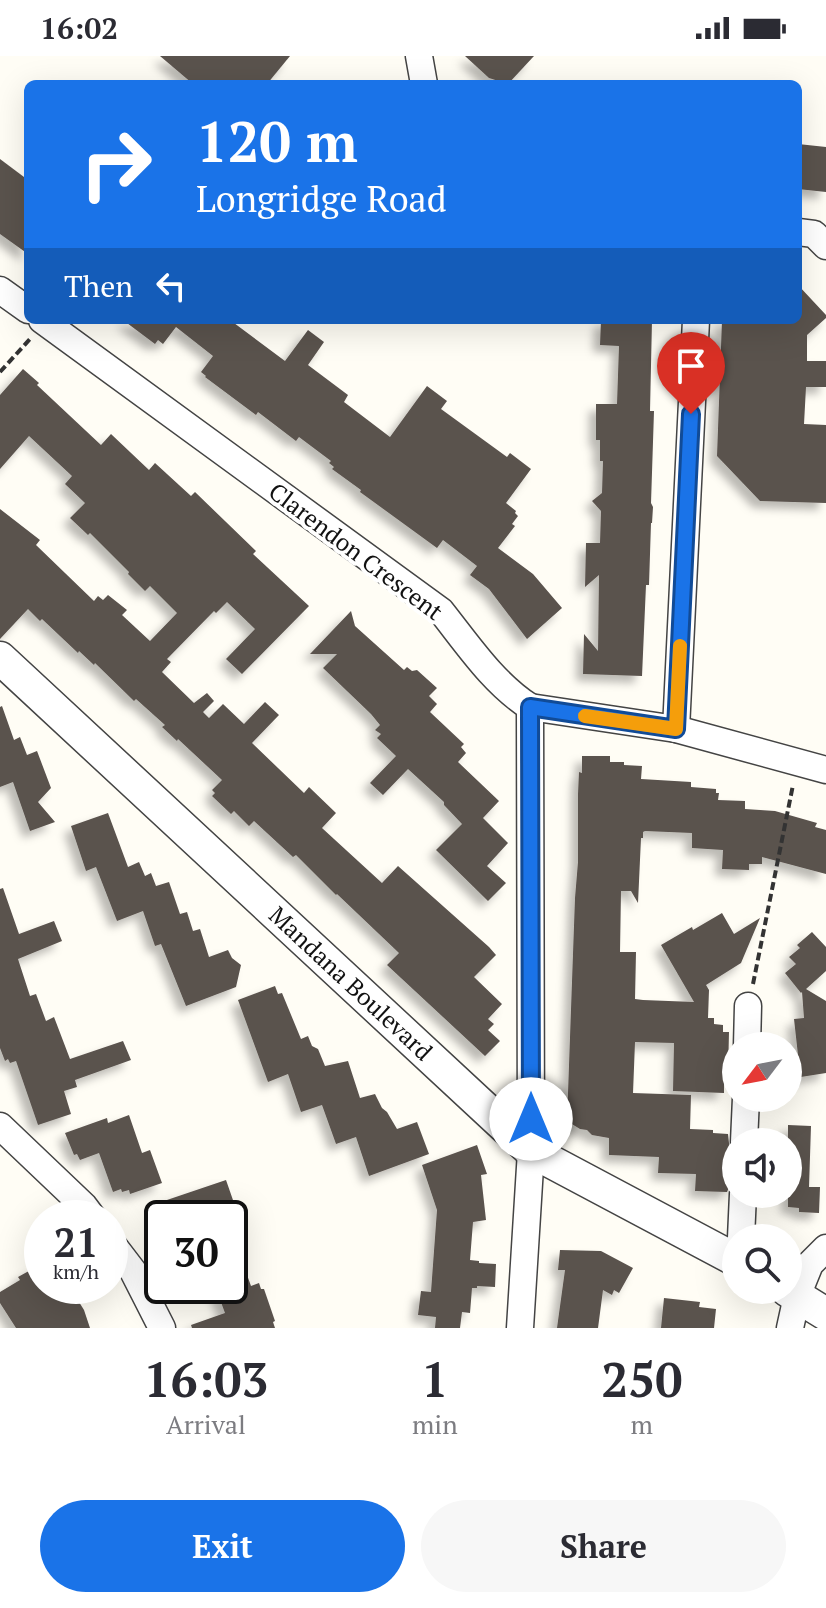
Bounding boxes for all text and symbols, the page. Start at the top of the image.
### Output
text: 16:02 [40,8,118,48]
text: 120 m [196,104,358,178]
icon: right [64,112,168,216]
text: Longridge Road [196,175,447,222]
icon: left [149,264,193,308]
text: Then [64,266,133,306]
pin [657,332,725,414]
icon: arrive [669,344,713,388]
street label: Clarendon Crescent [262,475,450,627]
street label: Mandana Boulevard [262,899,440,1067]
north arrow [722,1032,802,1112]
map controls [722,1032,802,1304]
position arrow [489,1077,573,1161]
button: sound [722,1128,802,1208]
speed limit sign: 30 [144,1200,248,1304]
text: 21 [53,1215,99,1268]
button: search [722,1224,802,1304]
text: km/h [53,1258,99,1285]
text: 16:03 [143,1347,268,1411]
text: 1 [421,1347,448,1411]
text: 250 [601,1347,683,1411]
text: Arrival [166,1407,246,1441]
text: min [412,1407,458,1441]
text: m [631,1407,653,1441]
button: Exit [40,1500,405,1592]
button: Share [421,1500,786,1592]

